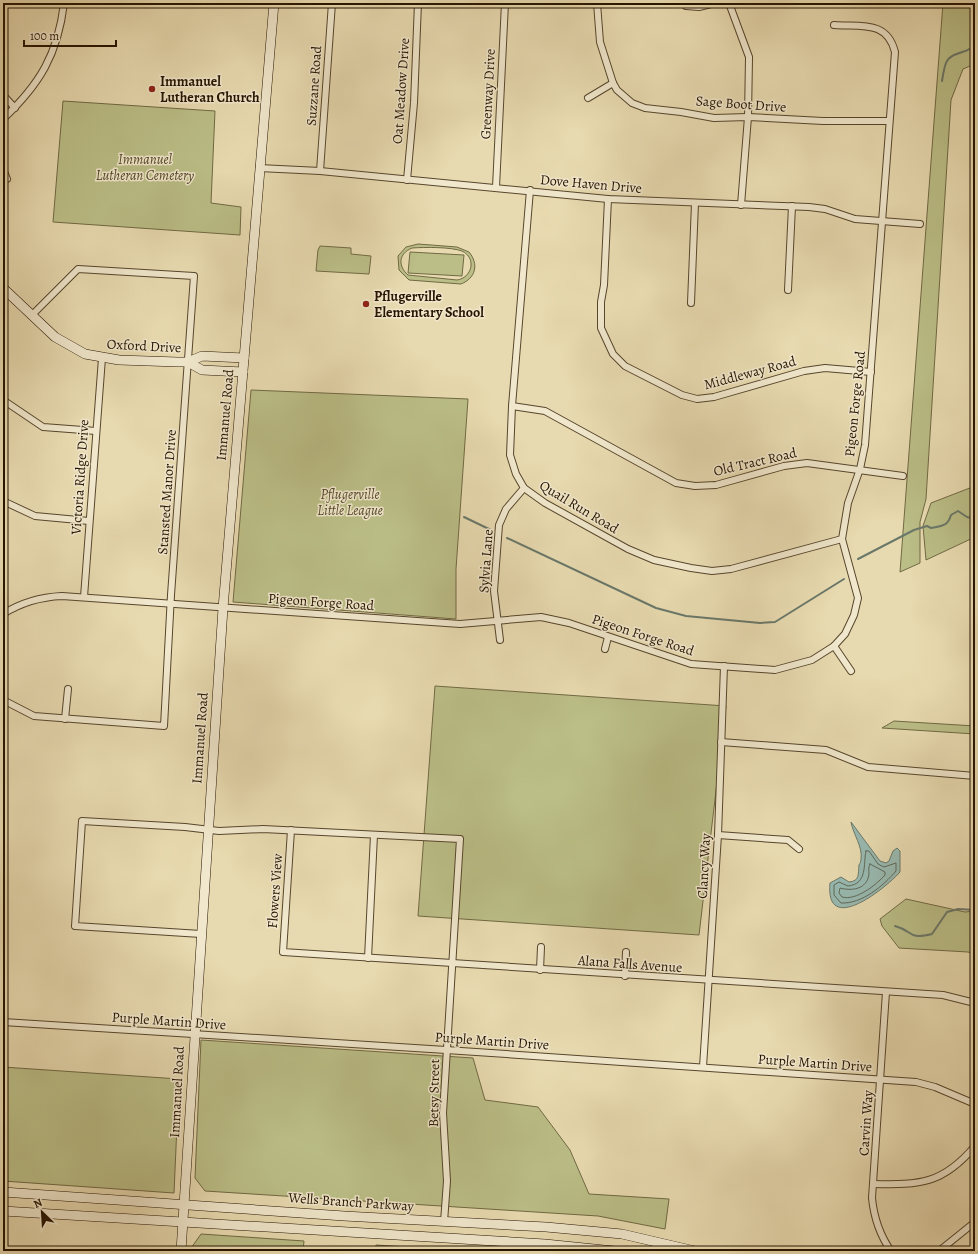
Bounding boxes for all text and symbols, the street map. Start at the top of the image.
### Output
scale bar [24,22,116,48]
text: 100 m [30,28,59,44]
street label: Oat Meadow Drive [388,37,414,145]
street label: Suzzane Road [302,45,326,127]
street label: Greenway Drive [476,48,500,140]
place label: Immanuel Lutheran Church [160,72,260,107]
marker: Immanuel Lutheran Church [147,84,157,94]
street label: Sage Boot Drive [695,91,787,117]
park label: Immanuel Lutheran Cemetery [96,150,194,185]
street label: Dove Haven Drive [539,170,643,198]
place label: Pflugerville Elementary School [374,287,484,322]
marker: Pflugerville Elementary School [361,299,371,309]
street label: Oxford Drive [106,335,182,357]
street label: Pigeon Forge Road [840,350,870,458]
street label: Middleway Road [702,351,799,394]
street label: Immanuel Road [212,368,238,461]
street label: Victoria Ridge Drive [66,419,94,536]
street label: Stansted Manor Drive [153,429,181,555]
street label: Old Tract Road [712,443,799,481]
street label: Quail Run Road [536,476,623,538]
park label: Pflugerville Little League [317,485,383,520]
street label: Sylvia Lane [474,528,498,594]
street label: Pigeon Forge Road [267,589,375,615]
street label: Pigeon Forge Road [590,610,697,661]
street label: Immanuel Road [187,691,213,784]
street label: Clancy Way [693,832,715,899]
street label: Flowers View [263,853,287,929]
street label: Alana Falls Avenue [576,951,683,977]
street label: Purple Martin Drive [111,1008,227,1034]
street label: Purple Martin Drive [434,1028,550,1054]
street label: Immanuel Road [165,1045,189,1138]
street label: Purple Martin Drive [757,1050,873,1076]
street label: Betsy Street [424,1058,444,1127]
street label: Carvin Way [854,1089,878,1157]
street label: Wells Branch Parkway [287,1188,415,1216]
north arrow [22,1192,62,1232]
text: N [31,1195,45,1212]

